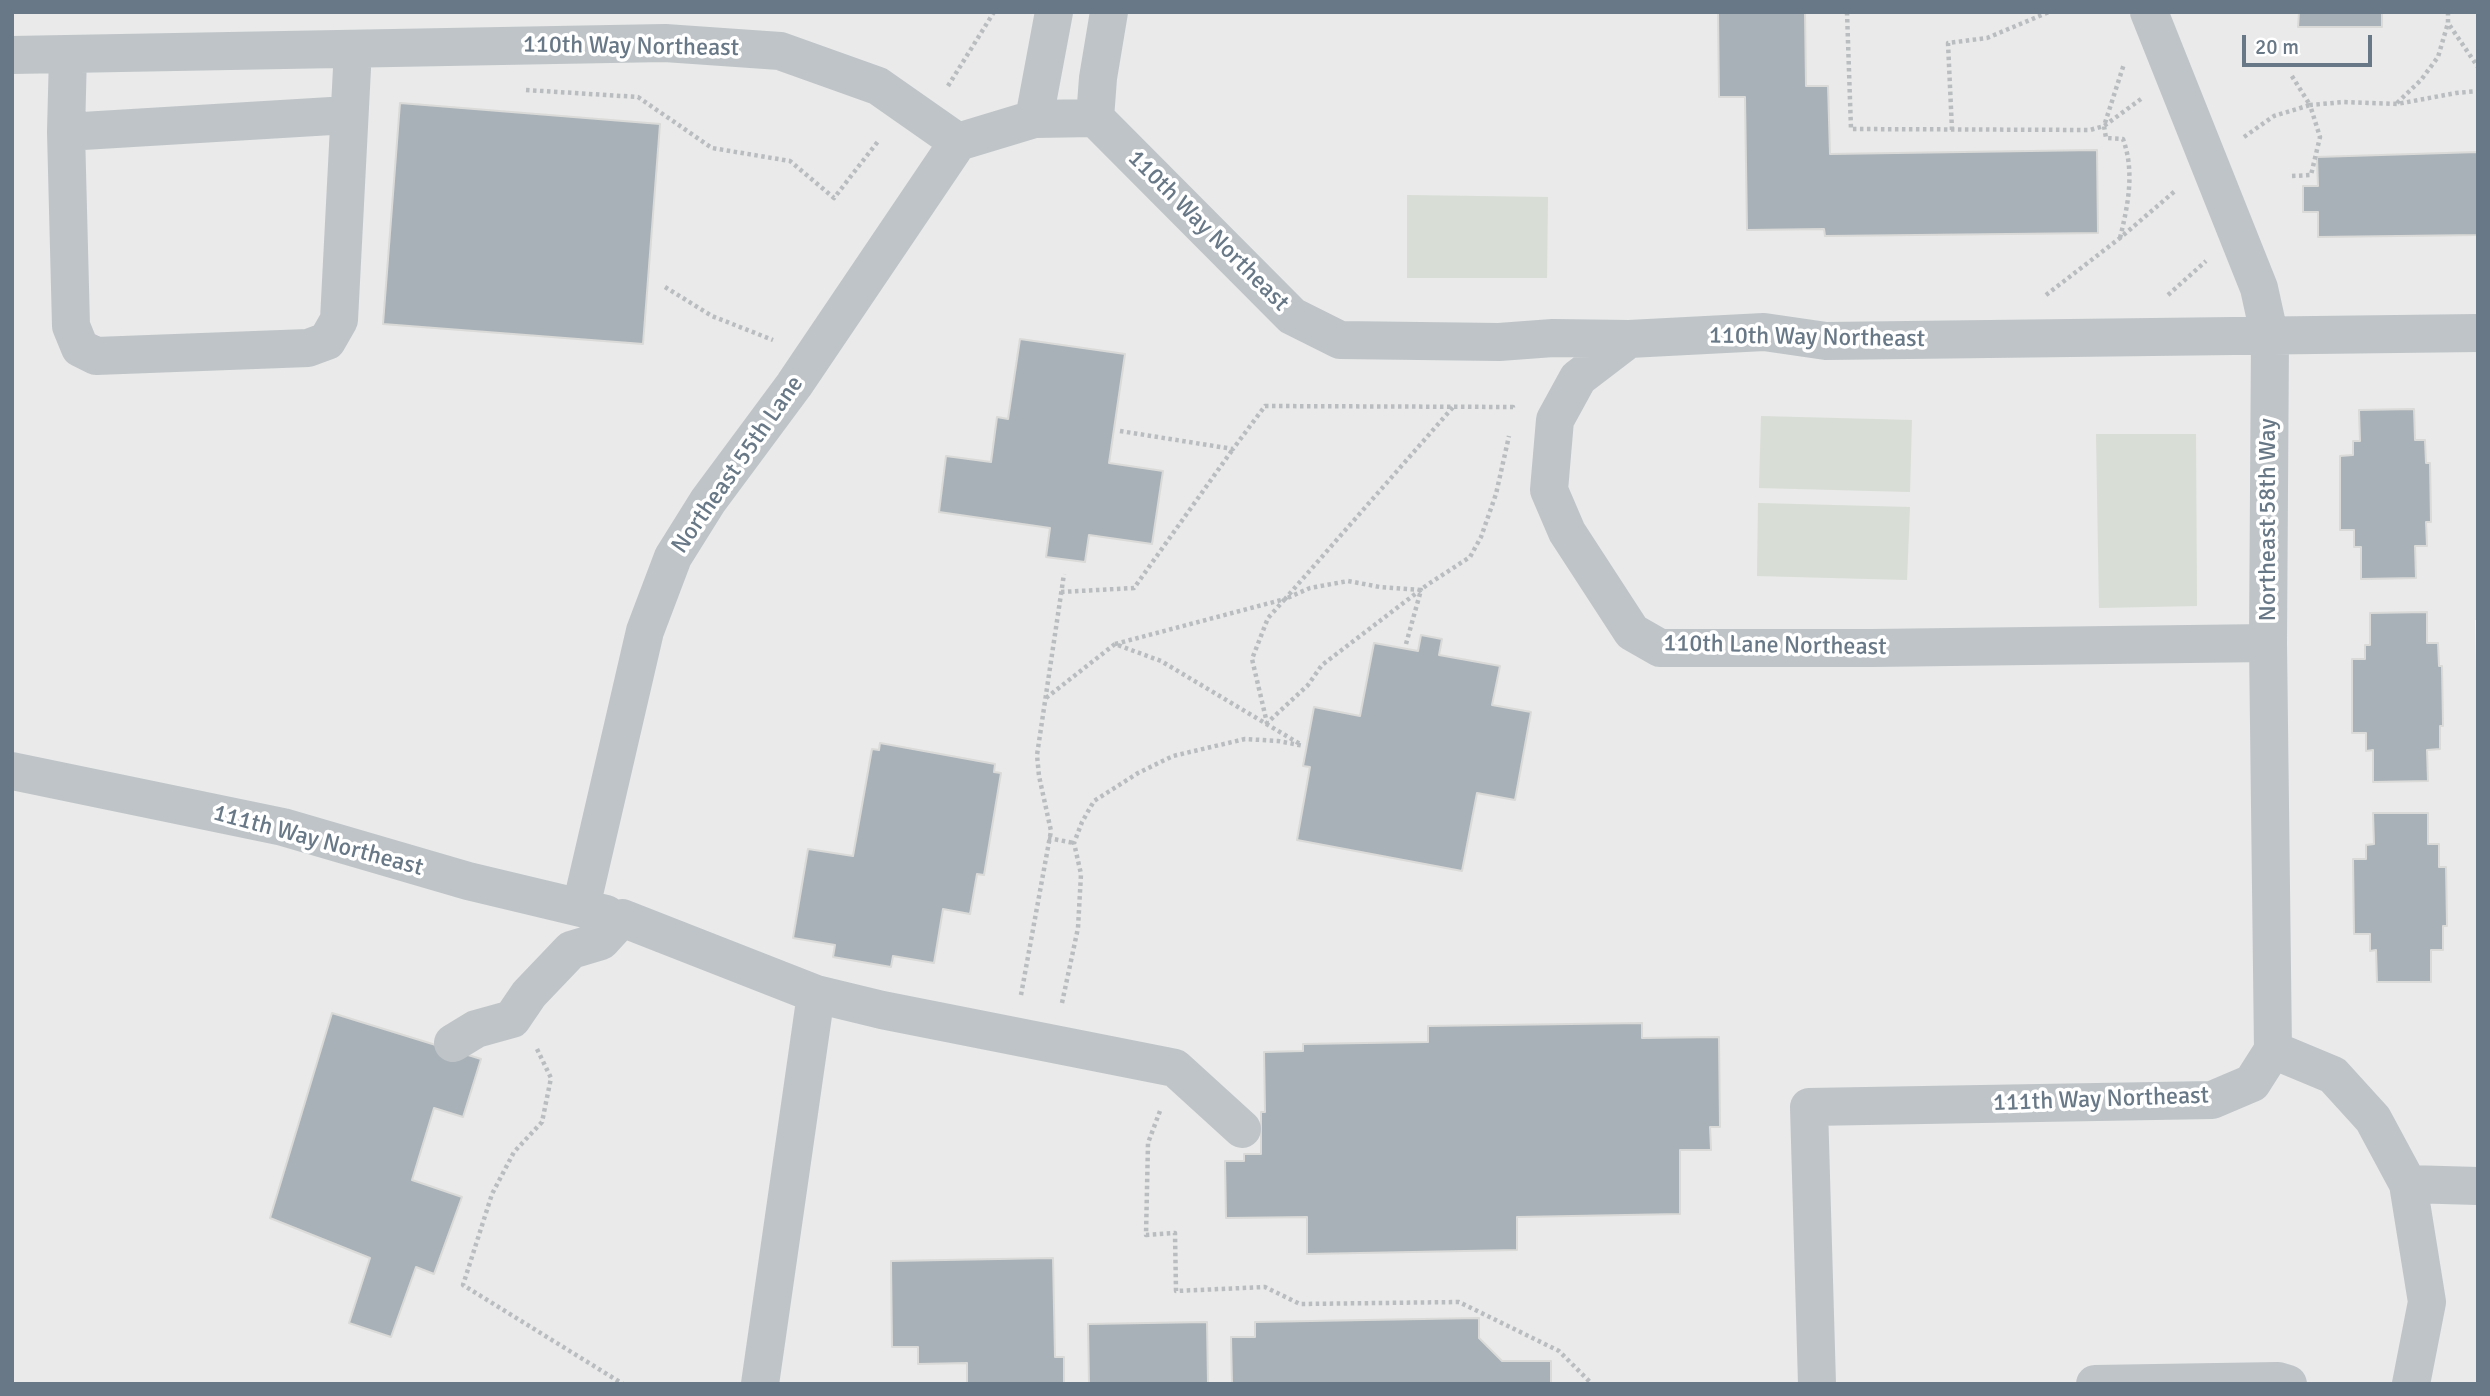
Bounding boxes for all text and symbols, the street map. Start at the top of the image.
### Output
scale bar [2245,21,2374,65]
street label: 110th Way Northeast [523,31,739,63]
text: 20 m [2255,34,2299,60]
street label: 110th Way Northeast [1121,144,1295,318]
street label: 110th Way Northeast [1709,322,1925,354]
street label: Northeast 55th Lane [666,371,810,559]
street label: Northeast 58th Way [2255,418,2283,622]
street label: 110th Lane Northeast [1663,630,1887,662]
street label: 111th Way Northeast [210,799,426,883]
street label: 111th Way Northeast [1992,1082,2210,1118]

